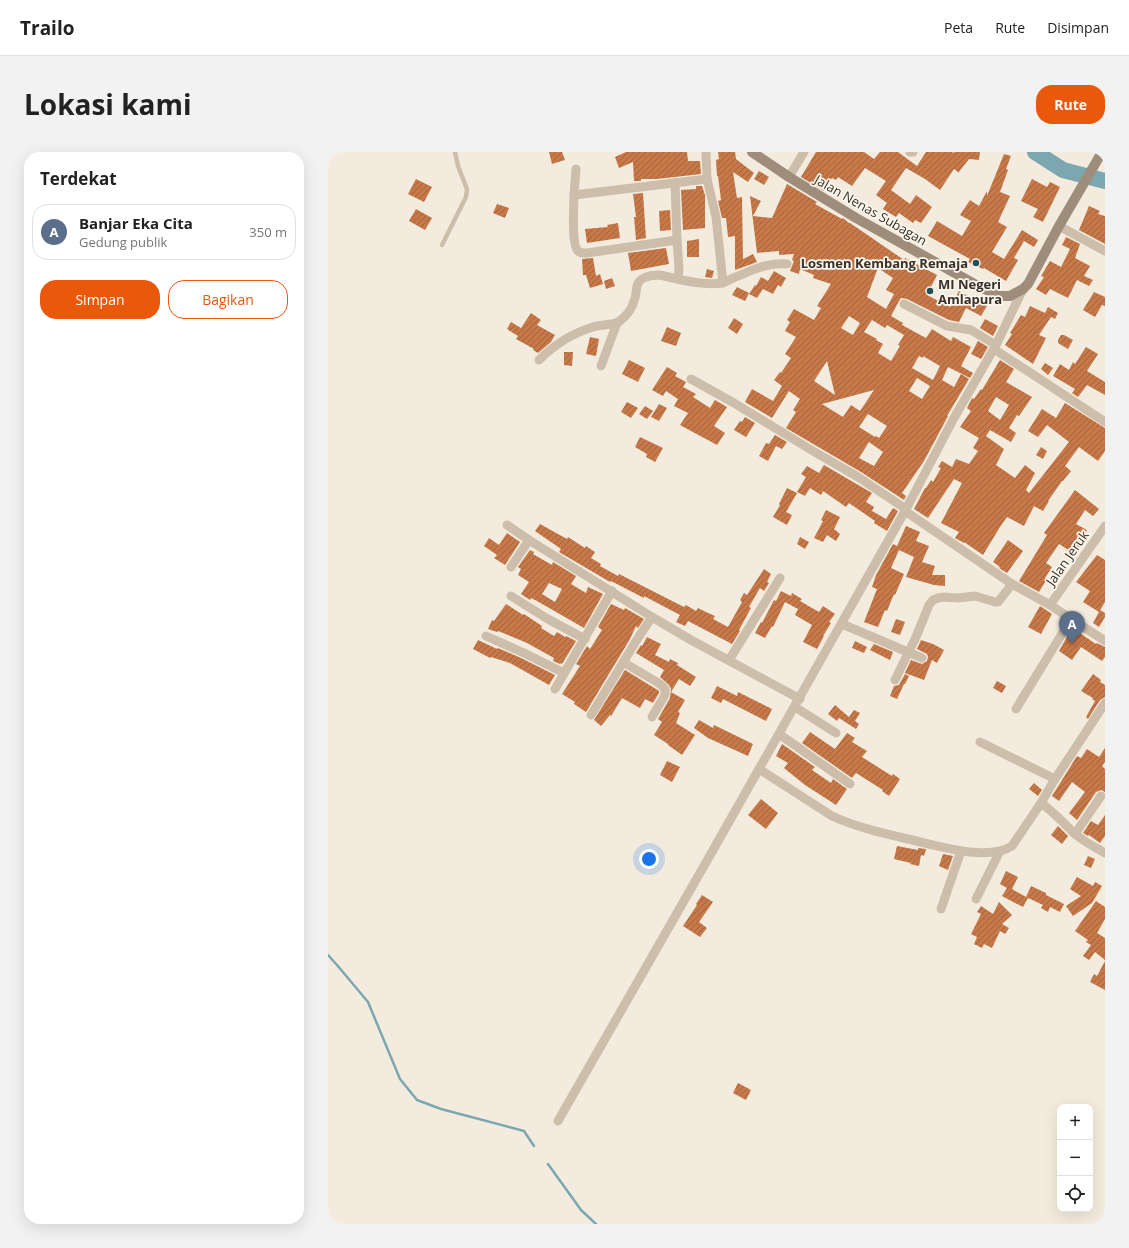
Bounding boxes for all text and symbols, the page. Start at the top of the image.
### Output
text: Trailo [20,15,74,41]
text: Peta [944,18,973,37]
text: Rute [995,18,1025,37]
text: Disimpan [1047,18,1109,37]
text: Lokasi kami [24,85,191,123]
button: Rute [1036,85,1105,124]
text: Terdekat [40,167,117,190]
street label: Jalan Nenas Subagan [810,169,930,250]
text: Banjar Eka Cita [79,213,193,233]
text: A [50,223,58,241]
text: 350 m [249,223,287,241]
text: Gedung publik [79,233,167,251]
place label: Losmen Kembang Remaja [801,254,968,272]
marker: Losmen Kembang Remaja [971,258,981,268]
place label: MI Negeri Amlapura [938,275,1002,308]
button: Simpan [40,280,160,319]
button: Bagikan [168,280,288,319]
marker: MI Negeri Amlapura [925,286,935,296]
street label: Jalan Jeruk [1040,527,1093,591]
pin: A [1059,611,1085,644]
your location [639,849,659,869]
map controls [1057,1104,1093,1212]
button: + [1057,1104,1093,1140]
button: − [1057,1140,1093,1176]
button: locate [1057,1176,1093,1212]

